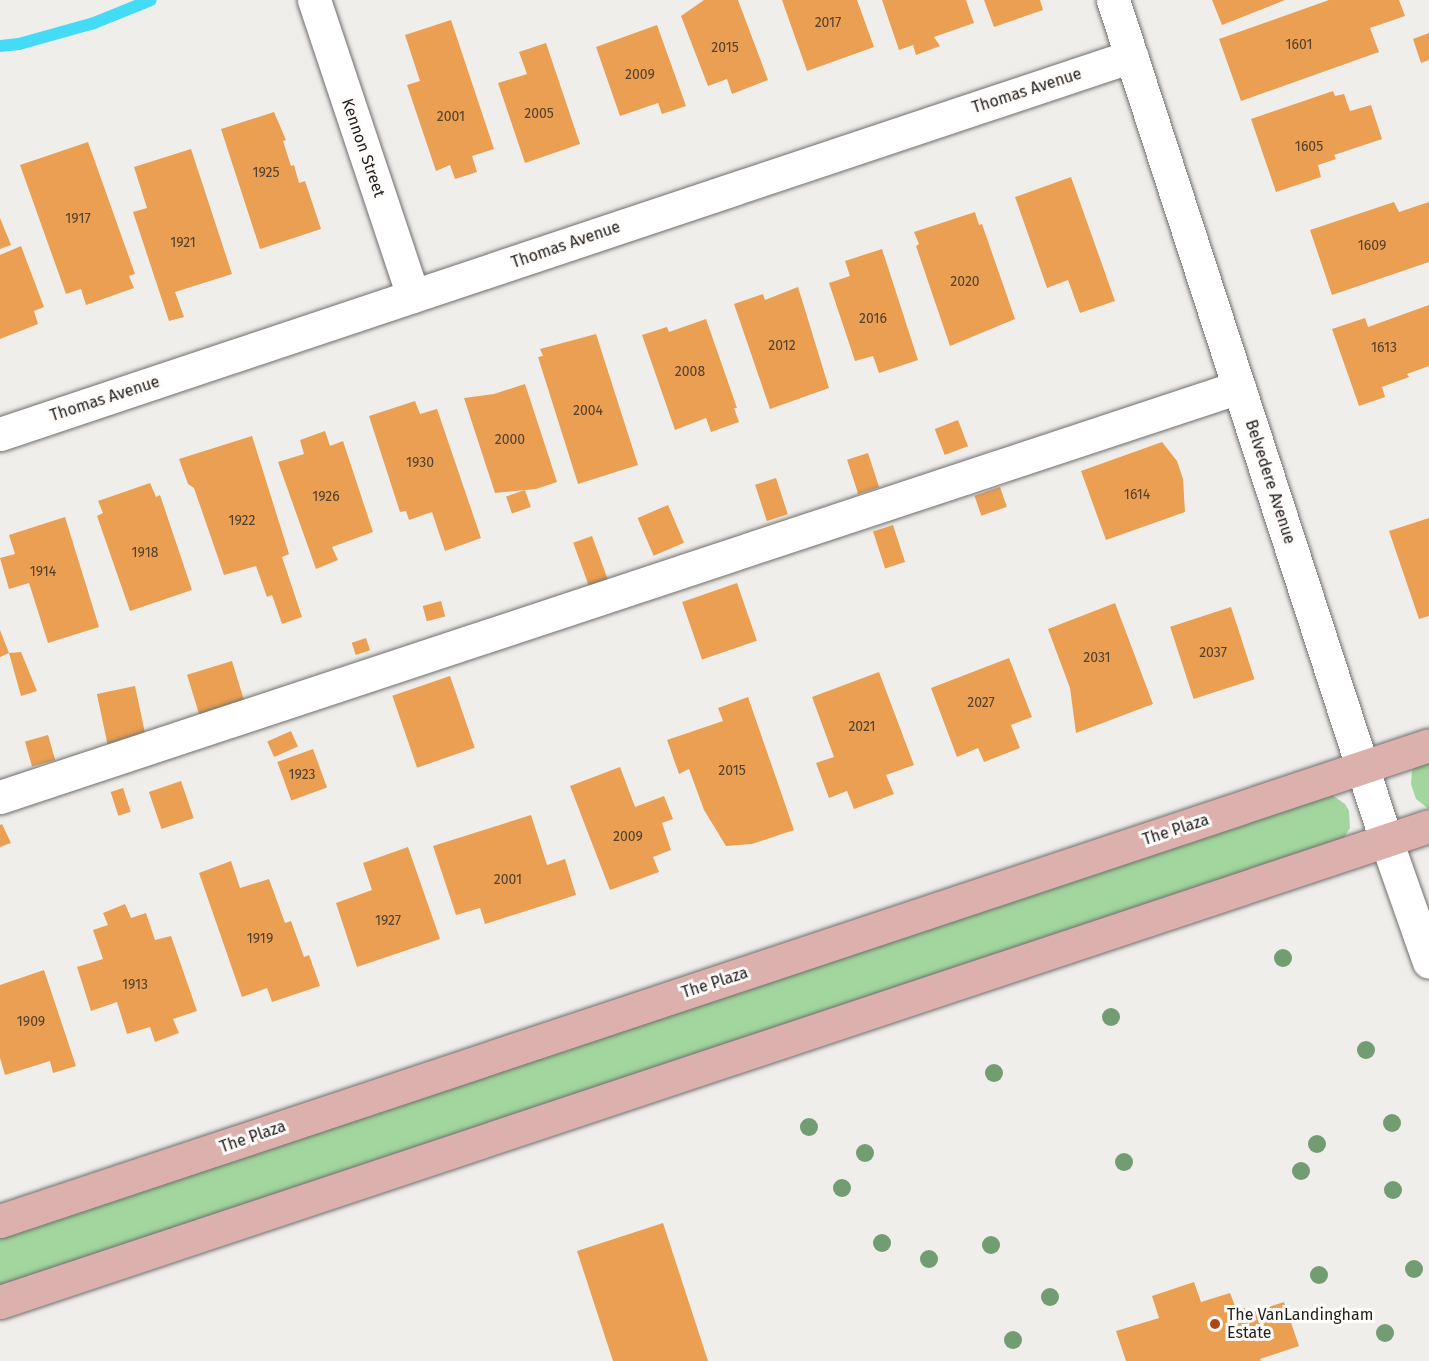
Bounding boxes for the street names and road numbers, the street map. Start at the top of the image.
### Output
street label: Thomas Avenue [970,64,1084,118]
street label: Kennon Street [337,96,389,200]
street label: Thomas Avenue [509,217,623,273]
street label: Thomas Avenue [48,372,162,426]
street label: Belvedere Avenue [1241,417,1299,547]
street label: The Plaza [1140,810,1212,850]
street label: The Plaza [679,963,751,1003]
street label: The Plaza [217,1117,289,1157]

